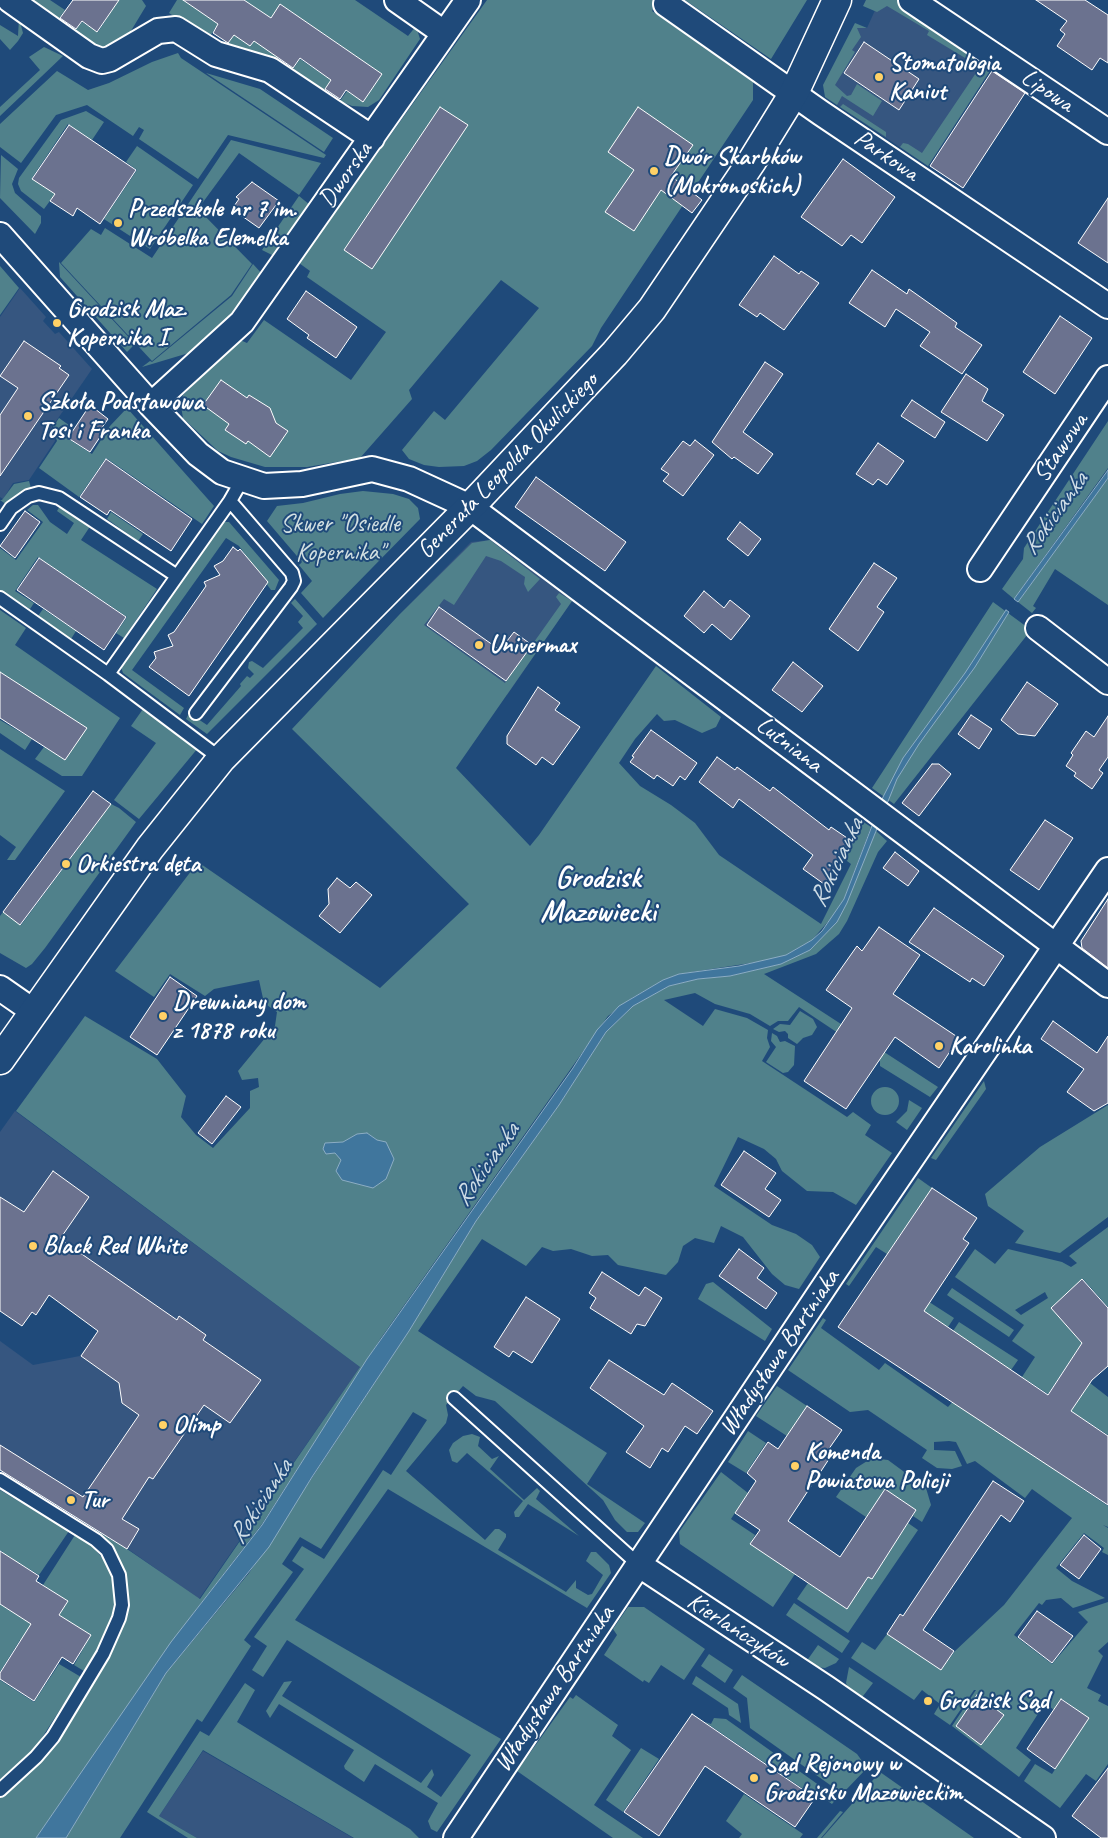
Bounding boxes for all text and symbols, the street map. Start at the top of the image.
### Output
place label: Stomatologia Kaniut [889,48,1000,107]
street label: Lipowa [1015,63,1079,119]
marker: Stomatologia Kaniut [873,71,885,83]
street label: Parkowa [848,124,924,188]
street label: Dworska [313,136,379,214]
place label: Dwór Skarbków (Mokronoskich) [664,142,800,201]
marker: Dwór Skarbków (Mokronoskich) [648,165,660,177]
place label: Przedszkole nr 7 im. Wróbelka Elemelka [128,194,297,253]
marker: Przedszkole nr 7 im. Wróbelka Elemelka [112,217,124,229]
place label: Grodzisk Maz. Kopernika I [67,294,187,353]
marker: Grodzisk Maz. Kopernika I [51,317,63,329]
street label: Generała Leopolda Okulickiego [411,367,605,565]
place label: Szkoła Podstawowa Tosi i Franka [38,387,203,446]
street label: Stawowa [1027,408,1095,488]
marker: Szkoła Podstawowa Tosi i Franka [22,410,34,422]
water label: Rokicianka [1015,467,1095,561]
park label: Skwer "Osiedle Kopernika" [280,509,400,568]
place label: Univermax [489,630,576,660]
marker: Univermax [473,639,485,651]
street label: Lutniana [750,710,828,780]
water label: Rokicianka [803,814,871,912]
place label: Orkiestra dęta [76,849,200,879]
marker: Orkiestra dęta [60,858,72,870]
district label: Grodzisk Mazowiecki [540,861,656,932]
place label: Drewniany dom z 1878 roku [173,987,305,1046]
marker: Drewniany dom z 1878 roku [157,1010,169,1022]
place label: Karolinka [949,1031,1031,1061]
marker: Karolinka [933,1040,945,1052]
water label: Rokicianka [447,1117,527,1213]
place label: Black Red White [43,1231,186,1261]
marker: Black Red White [27,1240,39,1252]
street label: Władysława Bartniaka [713,1264,847,1442]
place label: Olimp [173,1410,220,1440]
marker: Olimp [157,1419,169,1431]
place label: Komenda Powiatowa Policji [805,1437,948,1496]
water label: Rokicianka [222,1454,300,1550]
marker: Komenda Powiatowa Policji [789,1460,801,1472]
place label: Tur [81,1485,108,1515]
marker: Tur [65,1494,77,1506]
street label: Kierlańczyków [681,1587,795,1675]
street label: Władysława Bartniaka [488,1600,622,1778]
place label: Grodzisk Sąd [938,1686,1049,1716]
marker: Grodzisk Sąd [922,1695,934,1707]
place label: Sąd Rejonowy w Grodzisku Mazowieckim [764,1749,962,1808]
marker: Sąd Rejonowy w Grodzisku Mazowieckim [748,1772,760,1784]

